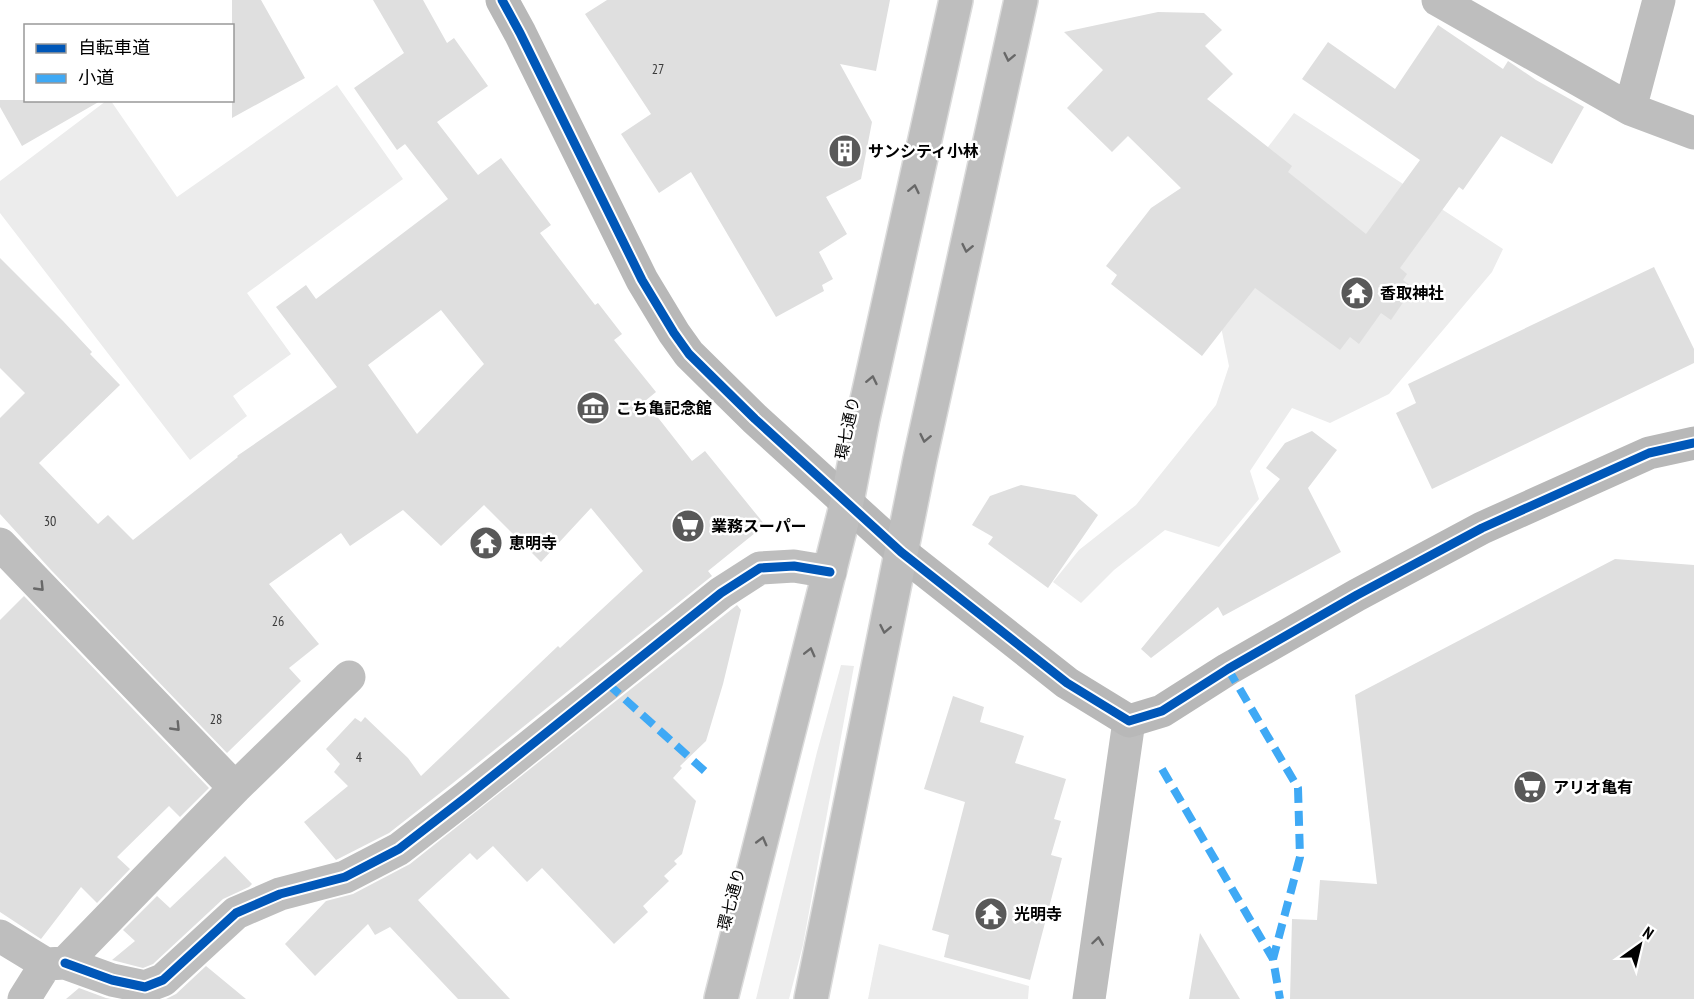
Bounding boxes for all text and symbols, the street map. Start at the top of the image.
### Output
legend [24,24,234,102]
text: 自転車道 [78,36,150,59]
one-way arrow [1003,52,1016,62]
house number: 27 [652,60,664,78]
text: 小道 [78,66,114,89]
building icon: サンシティ小林 [827,133,863,169]
place label: サンシティ小林 [868,141,979,161]
one-way arrow [907,185,920,195]
one-way arrow [961,242,974,252]
temple icon: 香取神社 [1339,275,1375,311]
place label: 香取神社 [1380,283,1444,303]
one-way arrow [865,375,878,385]
museum icon: こち亀記念館 [575,390,611,426]
street label: 環七通り [831,395,863,461]
place label: こち亀記念館 [616,398,712,418]
one-way arrow [919,433,932,443]
supermarket icon: 業務スーパー [670,508,706,544]
house number: 30 [44,512,56,530]
place label: 業務スーパー [711,516,807,536]
temple icon: 恵明寺 [468,525,504,561]
place label: 恵明寺 [509,533,557,553]
one-way arrow [33,579,44,590]
house number: 26 [272,612,284,630]
one-way arrow [879,624,892,634]
one-way arrow [802,647,815,657]
house number: 28 [210,710,222,728]
one-way arrow [168,720,179,731]
house number: 4 [356,748,363,766]
supermarket icon: アリオ亀有 [1512,769,1548,805]
place label: アリオ亀有 [1553,777,1633,797]
one-way arrow [754,836,767,846]
street label: 環七通り [713,865,749,933]
temple icon: 光明寺 [973,896,1009,932]
place label: 光明寺 [1014,904,1062,924]
north arrow [1610,915,1670,975]
text: N [1639,922,1658,943]
one-way arrow [1091,936,1103,946]

